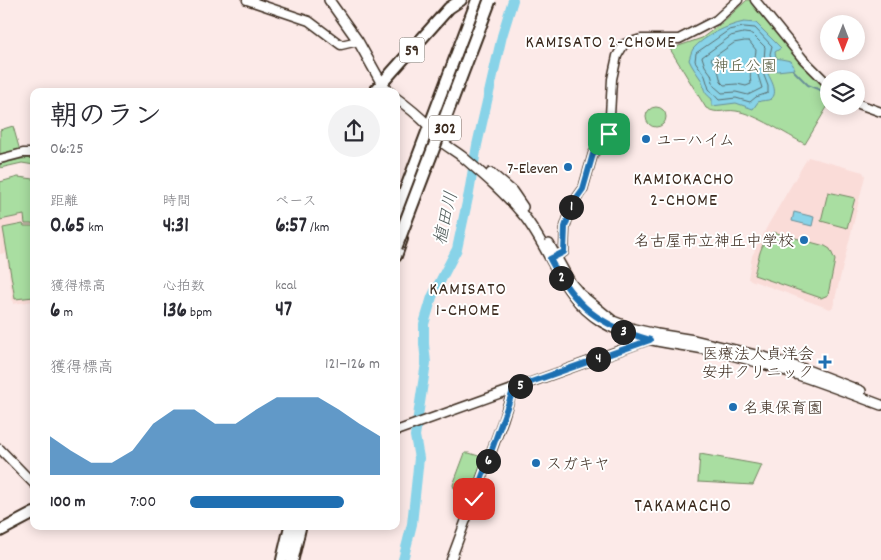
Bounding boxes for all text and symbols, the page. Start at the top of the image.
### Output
north arrow [820,15,865,60]
map controls [820,15,865,115]
district label: KAMISATO 2-CHOME [526,31,676,56]
road number: 59 [400,38,424,62]
park label: 神丘公園 [713,56,777,79]
button: layers [820,70,865,115]
text: 朝のラン [50,99,162,139]
button: share [328,105,380,157]
pin [588,113,630,155]
road number: 302 [429,116,461,140]
icon: arrive [595,120,623,148]
place label: ユーハイム [656,130,735,153]
marker: ユーハイム [640,133,652,145]
text: 06:25 [50,138,84,161]
place label: 7-Eleven [507,158,558,181]
marker: 7-Eleven [562,161,574,173]
district label: KAMIOKACHO 2-CHOME [633,168,735,214]
water label: 植田川 [429,189,466,248]
text: 距離 [50,192,78,212]
text: 時間 [163,192,191,212]
text: ペース [275,192,317,212]
pin: 1 [558,194,584,220]
text: 1 [570,197,573,217]
text: 0.65 [50,212,85,242]
text: 4:31 [163,212,189,242]
text: 6:57 [275,212,307,242]
text: km [85,218,104,238]
text: /km [307,218,329,238]
place label: 名古屋市立神丘中学校 [634,231,794,254]
marker: 名古屋市立神丘中学校 [798,234,810,246]
pin: 2 [548,266,574,290]
text: 2 [558,268,565,288]
text: kcal [275,276,297,296]
text: 獲得標高 [50,277,106,297]
text: 心拍数 [163,277,205,297]
district label: KAMISATO 1-CHOME [429,278,507,324]
text: 47 [275,296,292,326]
text: 6 [50,297,60,327]
text: 136 [163,297,187,327]
text: m [60,303,73,323]
text: bpm [187,303,212,323]
pin: 3 [610,320,636,344]
text: 3 [620,322,627,342]
place label: 医療法人貞洋会 安井クリニック [702,344,814,385]
pin: 4 [586,346,610,372]
text: 4 [596,349,601,369]
text: 121–126 m [325,353,380,376]
marker: 医療法人貞洋会 安井クリニック [818,355,832,369]
text: 獲得標高 [50,357,114,380]
pin: 5 [508,374,532,398]
text: 5 [517,376,524,396]
place label: 名東保育園 [743,398,823,421]
marker: 名東保育園 [727,401,739,413]
pin: 6 [476,448,500,474]
text: 6 [485,451,492,471]
place label: スガキヤ [546,454,610,477]
marker: スガキヤ [530,457,542,469]
pin [453,478,495,520]
icon: check [460,485,488,513]
text: 100 m [50,491,86,514]
text: 7:00 [130,491,156,514]
district label: TAKAMACHO [634,494,732,521]

